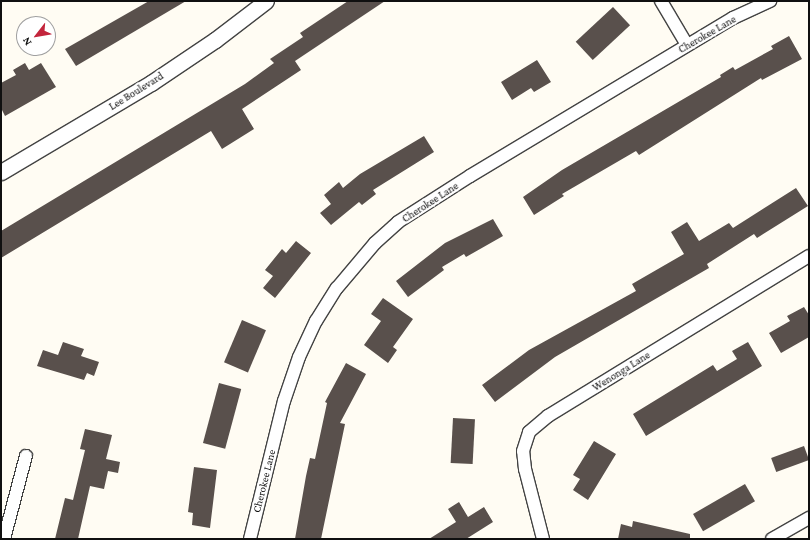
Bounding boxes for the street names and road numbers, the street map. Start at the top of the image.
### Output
street label: Cherokee Lane [676,12,738,56]
street label: Lee Boulevard [106,69,166,113]
street label: Cherokee Lane [399,179,461,225]
street label: Wenonga Lane [590,348,652,394]
street label: Cherokee Lane [250,448,278,514]

